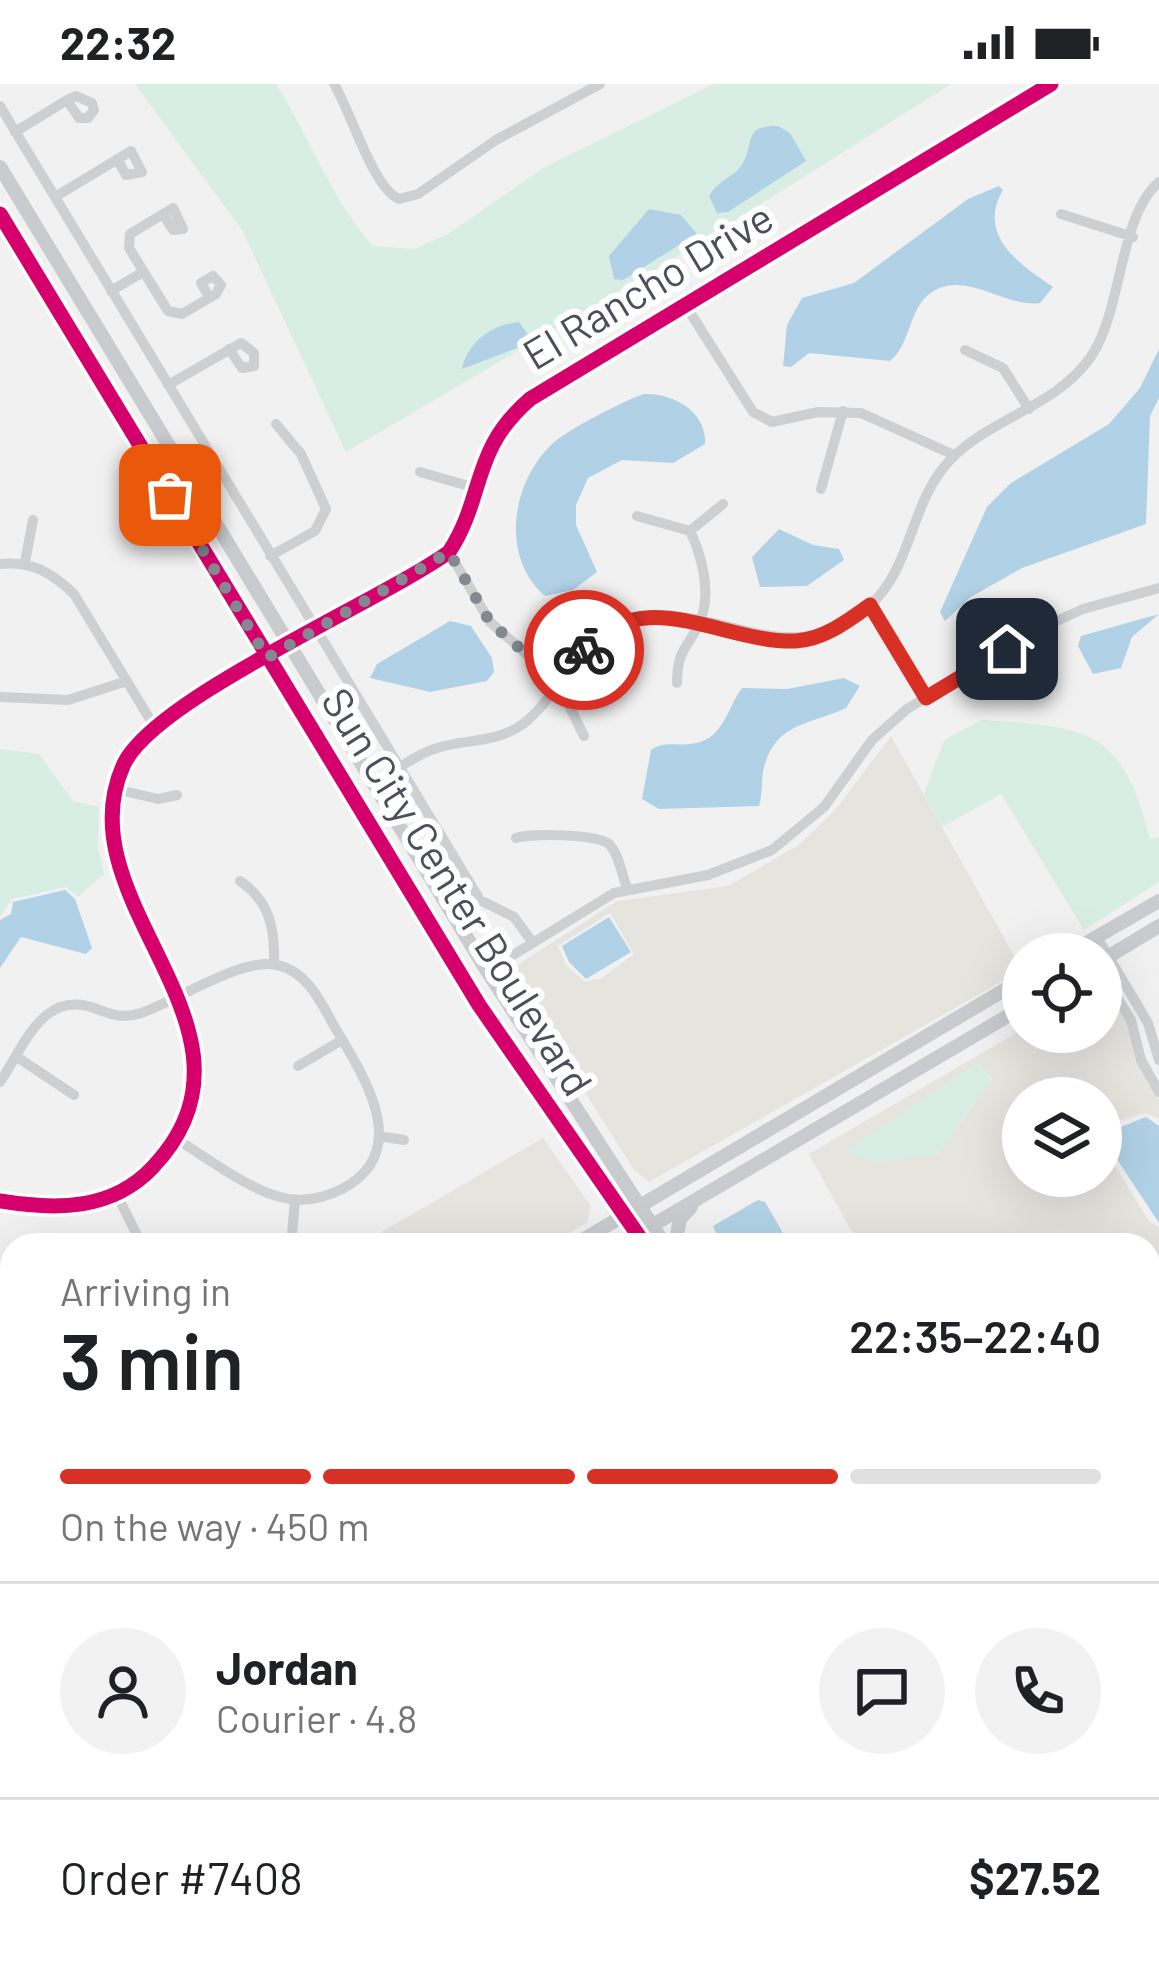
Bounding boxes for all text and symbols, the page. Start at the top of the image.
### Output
text: 22:32 [60,15,176,69]
street label: El Rancho Drive [513,190,781,378]
pin [119,444,221,546]
icon: bag [137,462,203,528]
courier [524,590,644,710]
pin [956,598,1058,700]
icon: home [974,616,1040,682]
icon: bike [551,617,617,683]
street label: Sun City Center Boulevard [312,678,605,1104]
map controls [1002,933,1122,1197]
button: locate [1002,933,1122,1053]
button: layers [1002,1077,1122,1197]
text: Arriving in [60,1267,231,1314]
text: 22:35–22:40 [849,1308,1101,1362]
text: 3 min [60,1312,244,1406]
text: On the way · 450 m [60,1502,369,1549]
button: person [60,1628,186,1754]
button: chat [819,1628,945,1754]
button: phone [975,1628,1101,1754]
text: Jordan [216,1640,358,1694]
text: Courier · 4.8 [216,1694,417,1741]
text: Order #7408 [60,1850,303,1904]
text: $27.52 [969,1850,1101,1904]

